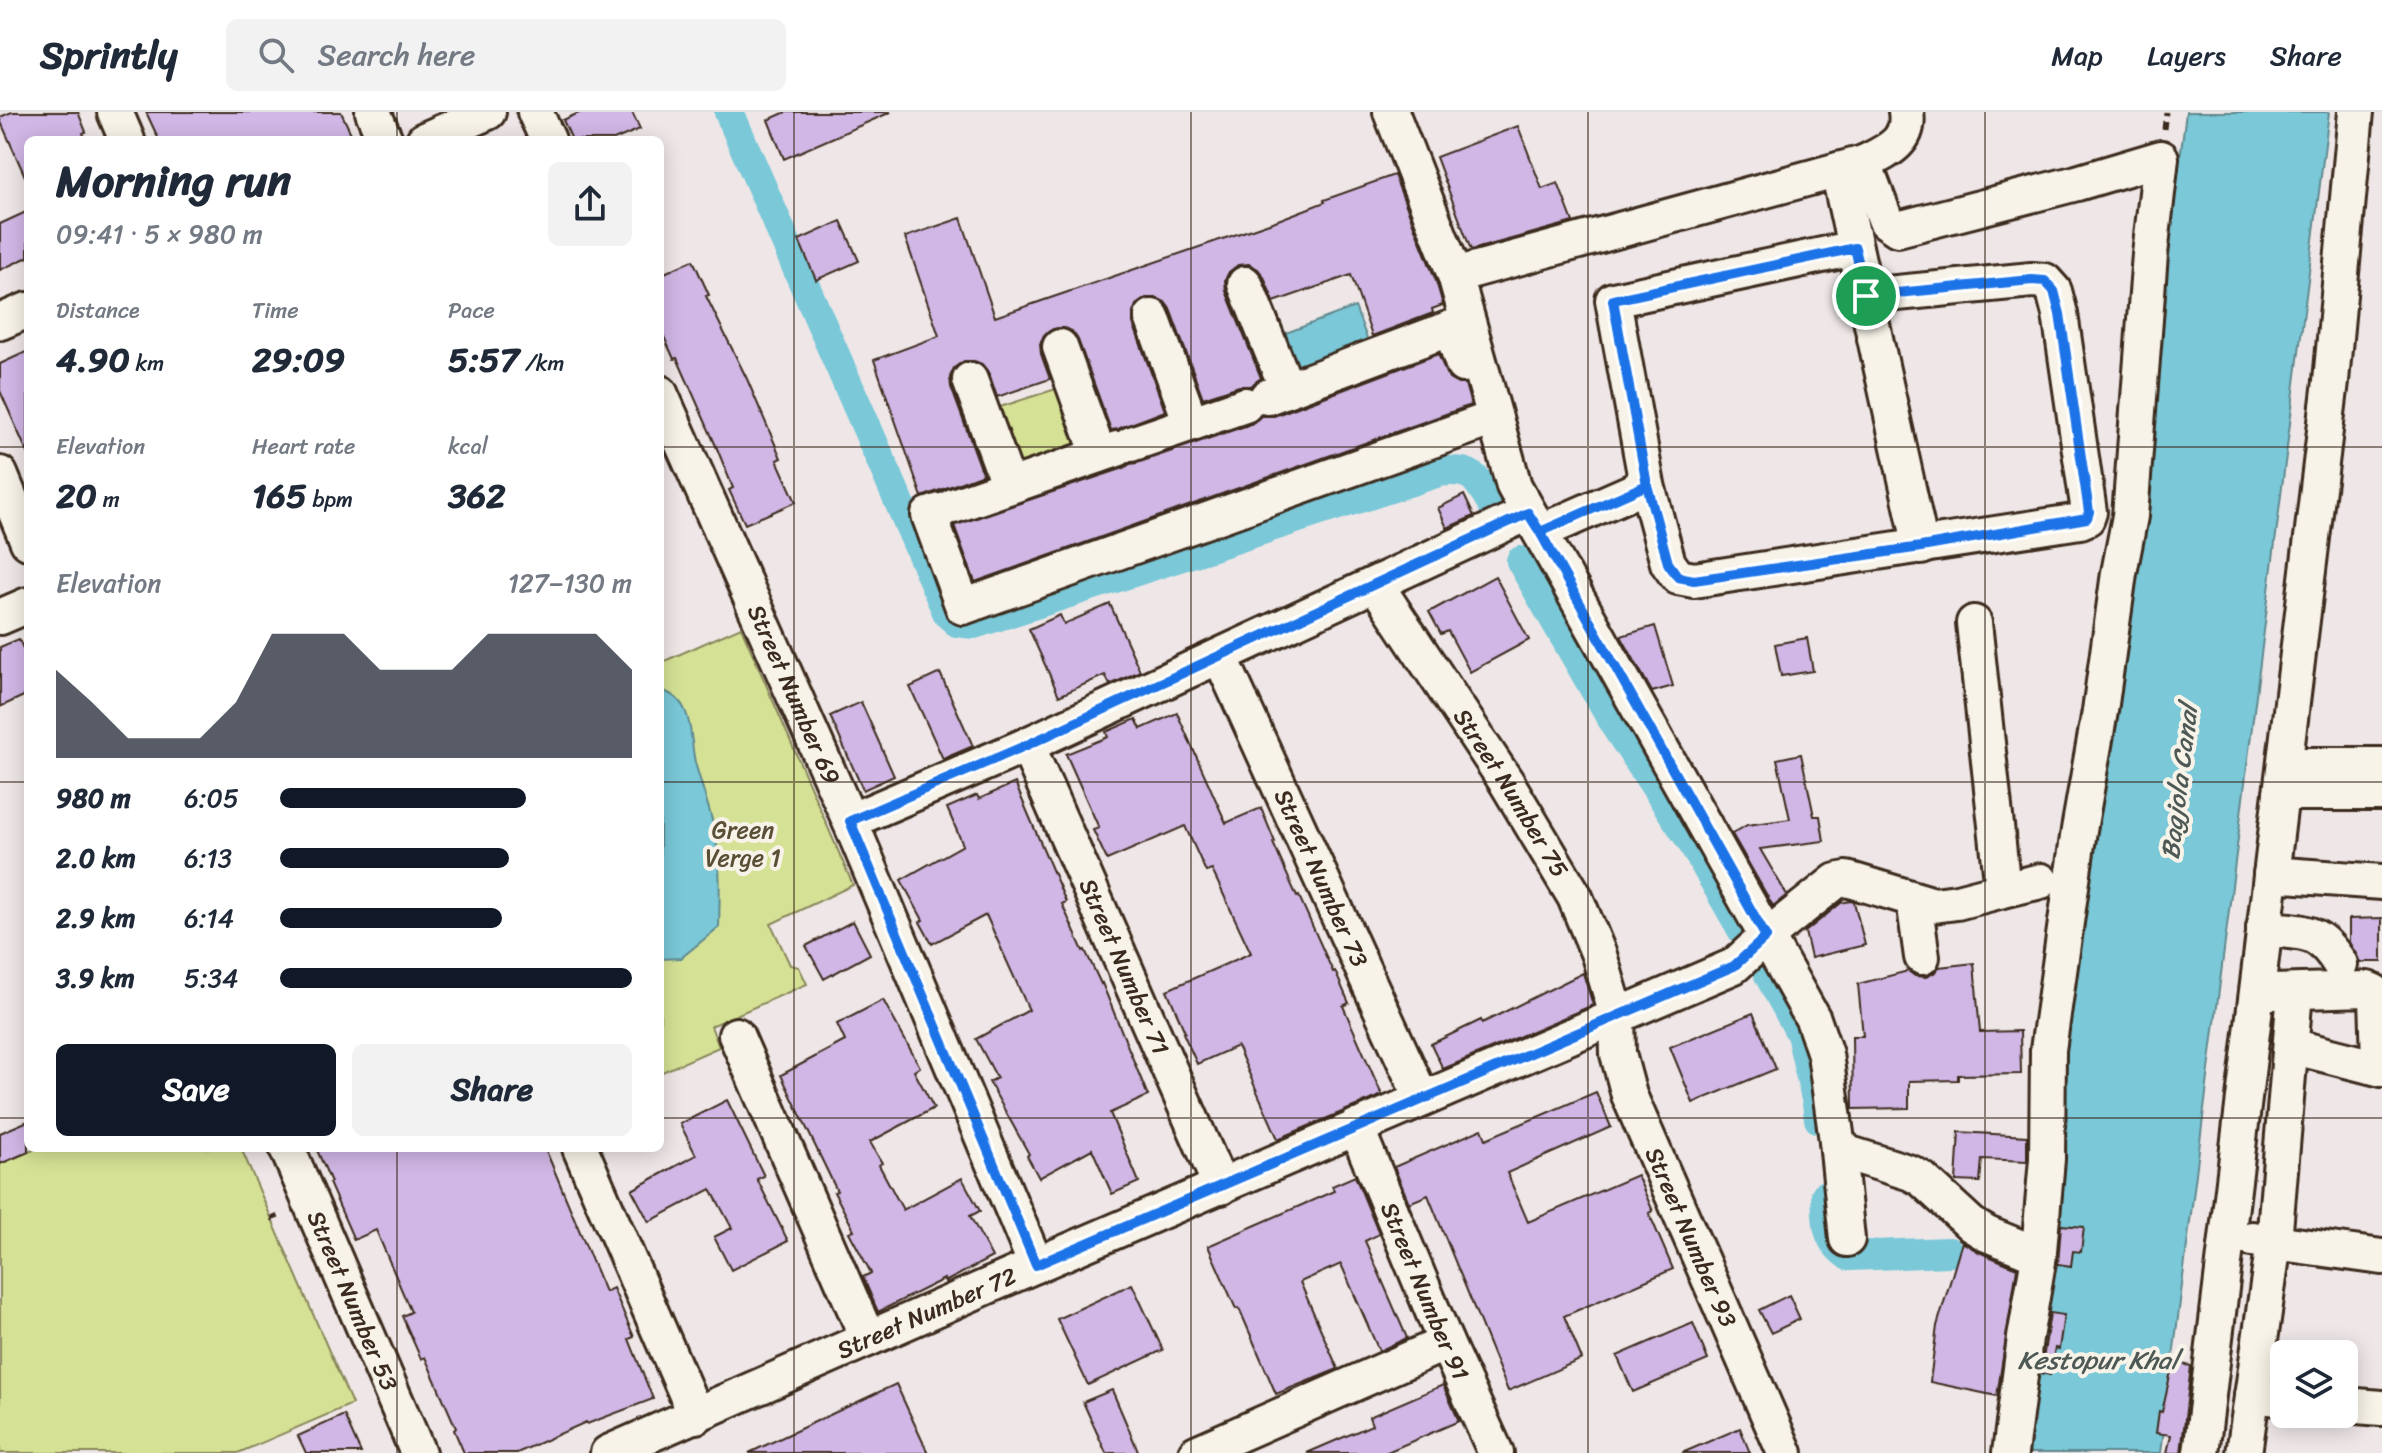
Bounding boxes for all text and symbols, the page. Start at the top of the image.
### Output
search box [226,19,786,91]
text: Sprintly [40,22,178,89]
text: Search here [318,28,476,82]
text: Map [2051,31,2103,80]
text: Layers [2147,31,2226,80]
text: Share [2270,31,2342,80]
icon: search [254,33,298,77]
text: Morning run [56,142,291,220]
button: share [548,162,632,246]
text: 09:41 · 5 × 980 m [56,211,263,257]
pin [1832,262,1900,330]
icon: arrive [1844,274,1888,318]
text: Distance [56,291,140,330]
text: Time [252,291,299,330]
text: Pace [448,291,495,330]
text: 4.90 [56,330,130,390]
text: 29:09 [252,330,345,390]
text: 5:57 [448,330,519,390]
text: km [130,344,164,383]
text: /km [519,344,564,383]
text: Elevation [56,427,145,466]
text: Heart rate [252,427,355,466]
text: kcal [448,427,488,466]
text: 20 [56,466,97,526]
text: 165 [252,466,307,526]
text: 362 [448,466,506,526]
text: m [97,480,120,519]
text: bpm [307,480,353,519]
text: Elevation [56,560,161,606]
text: 127–130 m [508,560,632,606]
street label: Street Number 69 [735,598,852,792]
water label: Bagjola Canal [2147,697,2212,862]
street label: Street Number 75 [1442,699,1580,886]
text: 980 m [56,775,131,821]
text: 6:05 [184,775,239,821]
street label: Street Number 73 [1262,782,1380,974]
park label: Green Verge 1 [705,809,781,879]
text: 2.0 km [56,835,136,881]
text: 6:13 [184,835,232,881]
street label: Street Number 71 [1067,871,1182,1062]
text: 2.9 km [56,895,135,941]
text: 6:14 [184,895,234,941]
text: 3.9 km [56,955,135,1001]
text: 5:34 [184,955,238,1001]
button: Save [56,1044,336,1136]
button: Share [352,1044,632,1136]
street label: Street Number 93 [1633,1140,1749,1334]
street label: Street Number 91 [1368,1195,1481,1387]
street label: Street Number 53 [295,1204,410,1398]
street label: Street Number 72 [830,1255,1023,1371]
water label: Kestopur Khal [2018,1337,2184,1383]
map controls [2270,1340,2358,1428]
button: layers [2270,1340,2358,1428]

